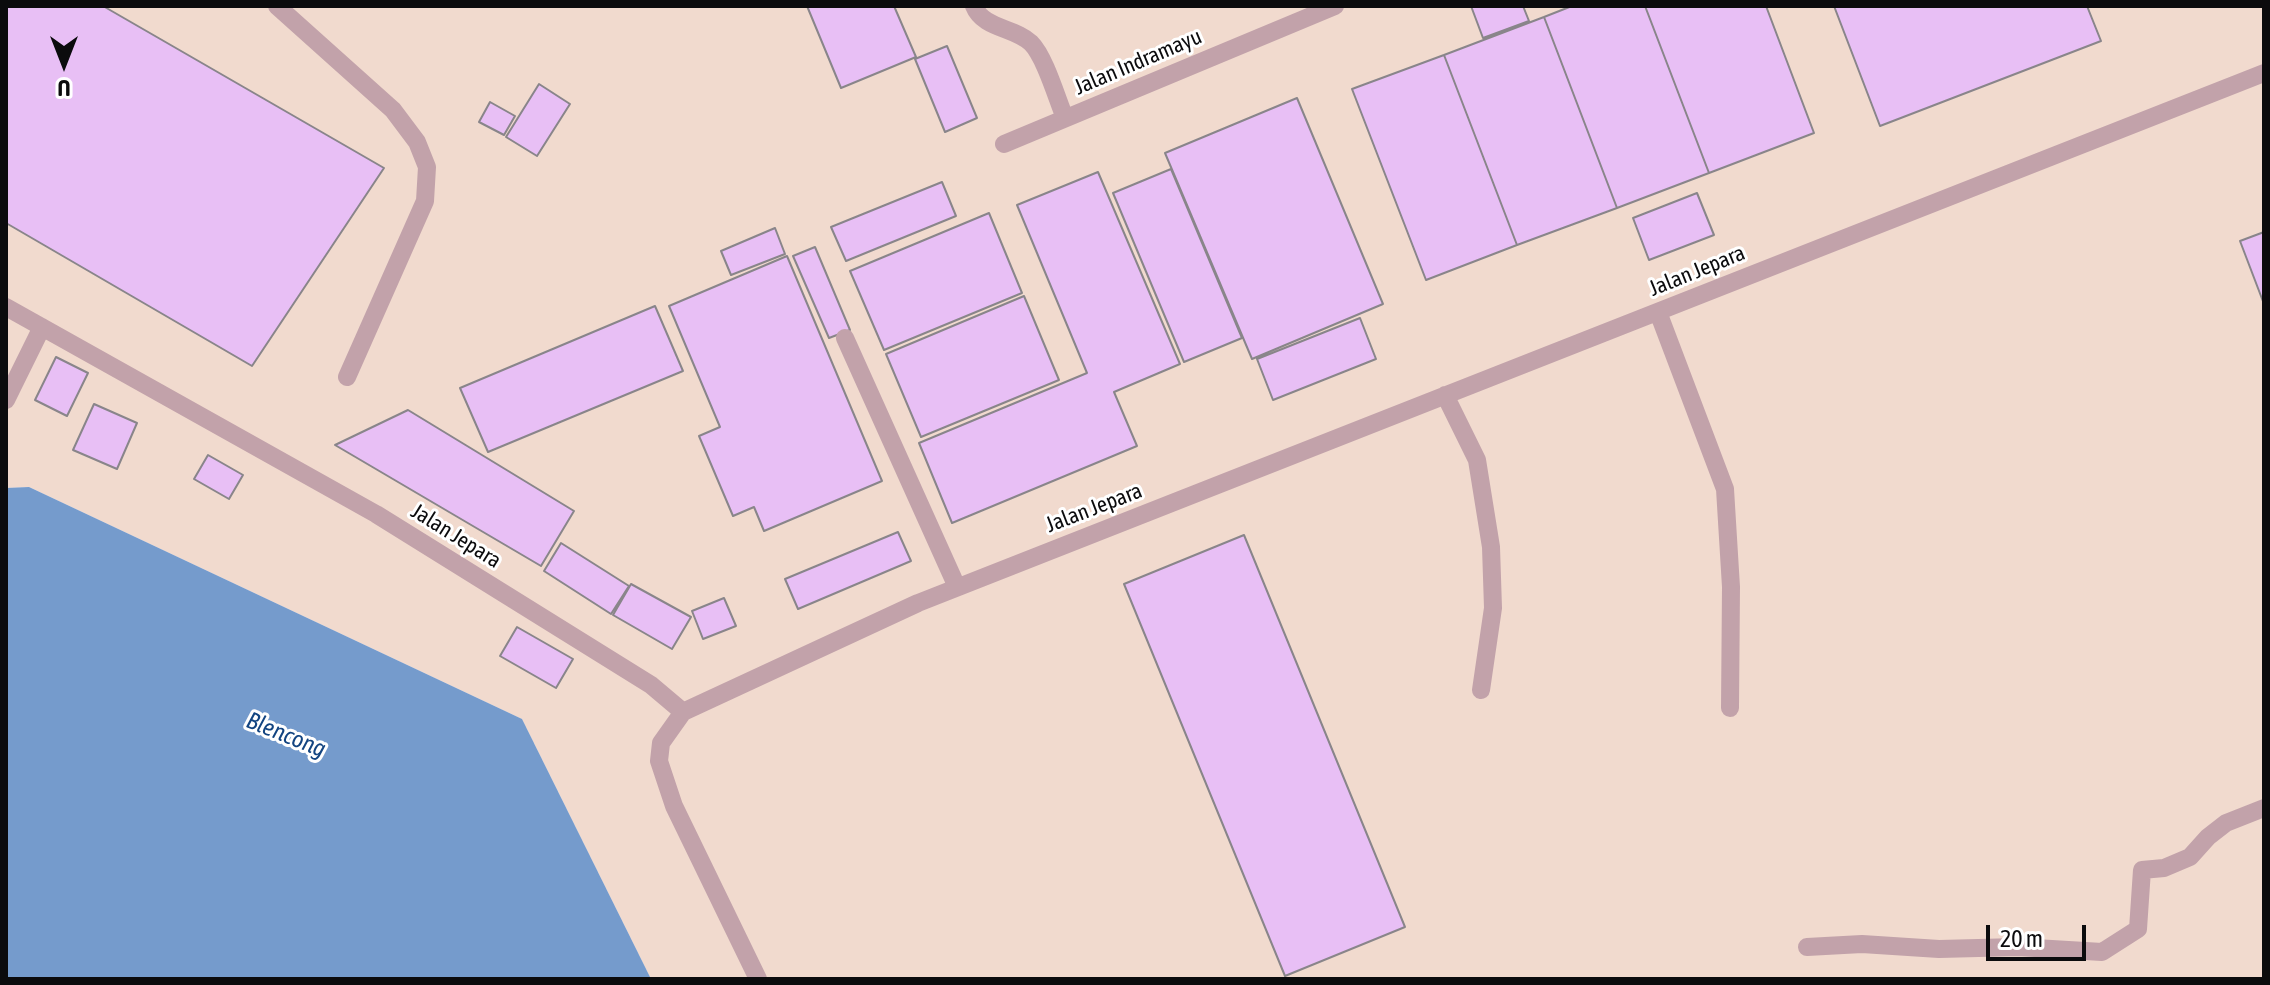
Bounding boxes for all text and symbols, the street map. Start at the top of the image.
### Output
street label: Jalan Indramayu [1070,23,1206,101]
north arrow [24,24,104,104]
text: U [58,75,71,101]
street label: Jalan Jepara [1645,240,1749,302]
street label: Jalan Jepara [1042,478,1146,538]
street label: Jalan Jepara [406,498,506,574]
water label: Blencong [242,706,330,764]
scale bar [1990,909,2090,959]
text: 20 m [2000,925,2043,952]

